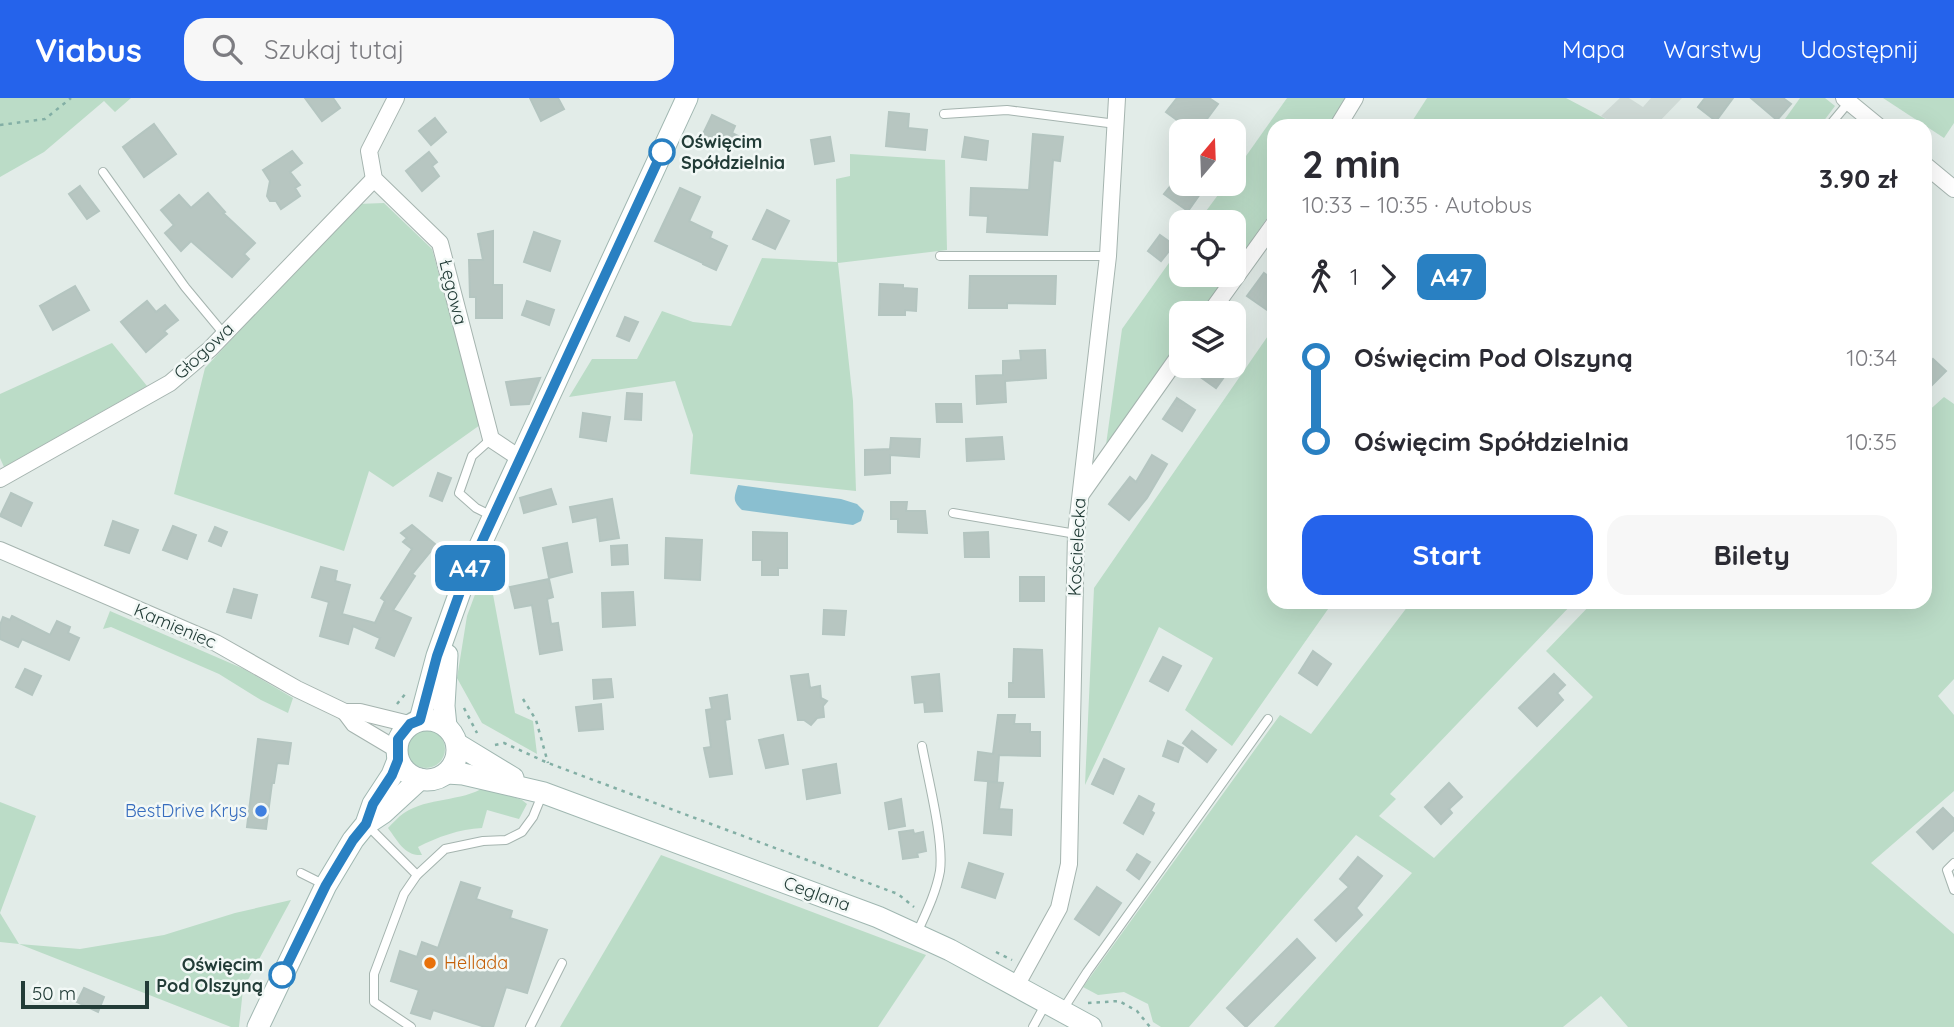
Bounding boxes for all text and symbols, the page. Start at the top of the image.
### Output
search box [184,18,674,81]
text: Viabus [35,29,142,70]
icon: search [208,30,246,68]
text: Szukaj tutaj [264,33,405,66]
text: Mapa [1562,34,1625,64]
text: Warstwy [1663,34,1762,64]
text: Udostępnij [1800,34,1919,64]
north arrow [1169,119,1246,196]
map controls [1169,119,1246,378]
place label: Oświęcim Spółdzielnia [681,130,785,174]
marker: Oświęcim Spółdzielnia [649,139,675,165]
text: 2 min [1302,140,1401,188]
text: 3.90 zł [1819,162,1897,195]
text: 10:33 – 10:35 · Autobus [1302,190,1532,219]
button: locate [1169,210,1246,287]
street label: Łęgowa [434,257,473,327]
icon: walk [1302,258,1340,296]
icon: forward [1369,258,1407,296]
text: 1 [1350,262,1359,291]
text: A47 [1431,262,1472,292]
button: layers [1169,301,1246,378]
street label: Głogowa [169,317,238,384]
text: Oświęcim Pod Olszyną [1354,341,1633,374]
text: 10:34 [1846,343,1897,372]
text: Oświęcim Spółdzielnia [1354,425,1629,458]
text: 10:35 [1846,427,1897,456]
street label: Kościelecka [1062,497,1091,597]
button: Start [1302,515,1593,595]
button: Bilety [1607,515,1897,595]
line badge: A47 [430,545,510,591]
text: A47 [449,553,491,583]
street label: Kamieniec [131,598,220,653]
place label: BestDrive Krys [125,799,247,822]
marker: BestDrive Krys [253,803,269,819]
street label: Ceglana [781,871,854,916]
place label: Hellada [444,951,508,974]
place label: Oświęcim Pod Olszyną [156,953,263,997]
marker: Hellada [422,955,438,971]
marker: Oświęcim Pod Olszyną [269,962,295,988]
scale bar [21,978,149,1010]
text: 50 m [32,981,76,1005]

